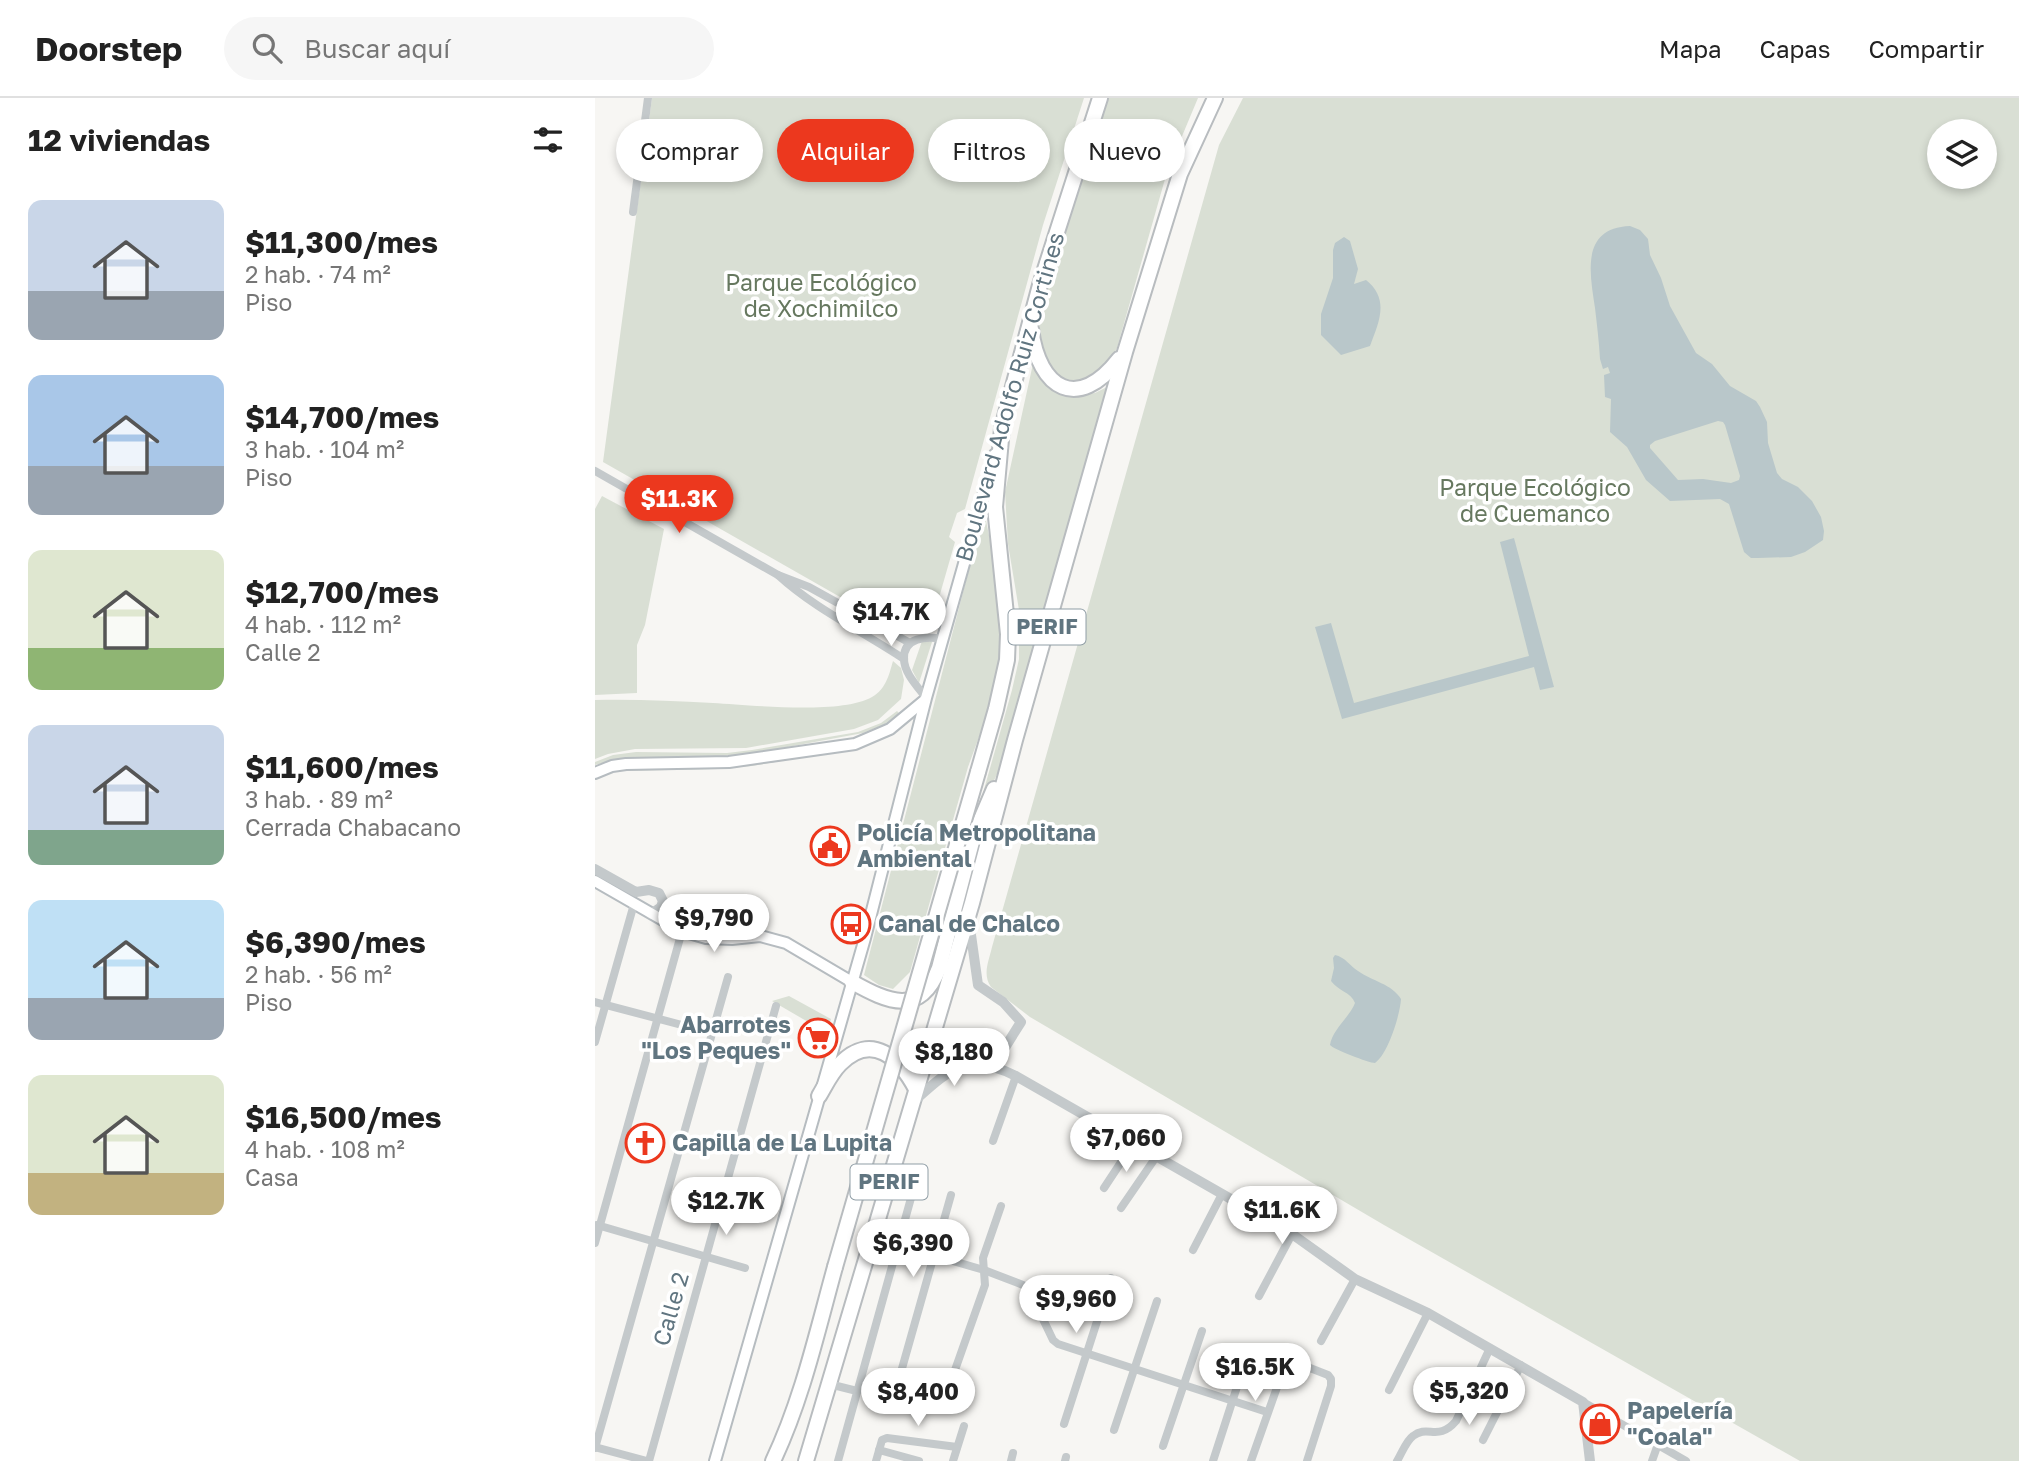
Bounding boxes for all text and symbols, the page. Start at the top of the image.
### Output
search box [224,17,714,80]
text: Doorstep [35,29,182,68]
icon: search [248,29,286,67]
text: Buscar aquí [304,33,450,64]
text: Mapa [1659,34,1722,63]
text: Capas [1760,34,1830,63]
text: Compartir [1868,34,1984,63]
chip: Comprar [616,119,763,182]
chip: Alquilar [777,119,914,182]
chip: Filtros [928,119,1050,182]
chip: Nuevo [1064,119,1185,182]
map controls [1927,119,1997,189]
button: layers [1927,119,1997,189]
icon: filters [529,121,567,159]
text: 12 viviendas [28,122,210,158]
text: $11,300/mes [245,224,438,260]
icon: home [84,228,168,312]
street label: Boulevard Adolfo Ruiz Cortines [949,229,1070,565]
text: 2 hab. · 74 m² [245,260,391,288]
park label: Parque Ecológico de Xochimilco [725,268,917,322]
text: Piso [245,288,292,316]
text: $14,700/mes [245,399,439,435]
icon: home [84,403,168,487]
text: 3 hab. · 104 m² [245,435,404,463]
text: Piso [245,463,292,491]
park label: Parque Ecológico de Cuemanco [1439,473,1631,527]
pin: $11.3K [622,476,736,535]
text: $11.3K [640,484,718,512]
text: $12,700/mes [245,574,439,610]
icon: home [84,578,168,662]
pin: $14.7K [834,588,948,648]
text: $14.7K [852,597,930,625]
text: 4 hab. · 112 m² [245,610,401,638]
road number: PERIF [1009,610,1085,644]
text: Calle 2 [245,638,321,666]
text: $11,600/mes [245,749,439,785]
icon: home [84,753,168,837]
text: 3 hab. · 89 m² [245,785,393,813]
text: Cerrada Chabacano [245,813,461,841]
place label: Policía Metropolitana Ambiental [857,818,1096,872]
public building icon: Policía Metropolitana Ambiental [809,825,851,867]
pin: $9,790 [657,894,771,954]
text: $9,790 [674,903,754,931]
bus stop icon: Canal de Chalco [830,903,872,945]
place label: Canal de Chalco [878,909,1060,937]
text: $6,390/mes [245,924,426,960]
icon: home [84,928,168,1012]
text: 2 hab. · 56 m² [245,960,392,988]
text: Piso [245,988,292,1016]
place label: Abarrotes "Los Peques" [641,1010,791,1064]
supermarket icon: Abarrotes "Los Peques" [797,1017,839,1059]
pin: $8,180 [897,1028,1011,1088]
text: $8,180 [914,1037,994,1065]
text: $16,500/mes [245,1099,442,1135]
icon: home [84,1103,168,1187]
pin: $7,060 [1069,1114,1183,1174]
church icon: Capilla de La Lupita [624,1122,666,1164]
text: $7,060 [1086,1123,1166,1151]
place label: Capilla de La Lupita [672,1128,892,1156]
text: 4 hab. · 108 m² [245,1135,405,1163]
text: Casa [245,1163,299,1191]
road number: PERIF [851,1164,927,1200]
pin: $12.7K [669,1178,783,1237]
text: $12.7K [687,1186,765,1214]
pin: $11.6K [1225,1186,1339,1246]
text: $11.6K [1243,1195,1321,1223]
pin: $6,390 [856,1220,970,1279]
text: $6,390 [873,1228,953,1256]
street label: Calle 2 [646,1269,694,1349]
pin: $9,960 [1019,1276,1133,1335]
text: $9,960 [1035,1284,1117,1312]
pin: $16.5K [1198,1344,1312,1403]
text: $16.5K [1215,1352,1295,1380]
pin: $8,400 [861,1368,975,1428]
pin: $5,320 [1412,1368,1526,1427]
text: $5,320 [1429,1376,1509,1404]
text: $8,400 [877,1377,959,1405]
place label: Papelería "Coala" [1627,1396,1733,1450]
shop icon: Papelería "Coala" [1579,1403,1621,1445]

